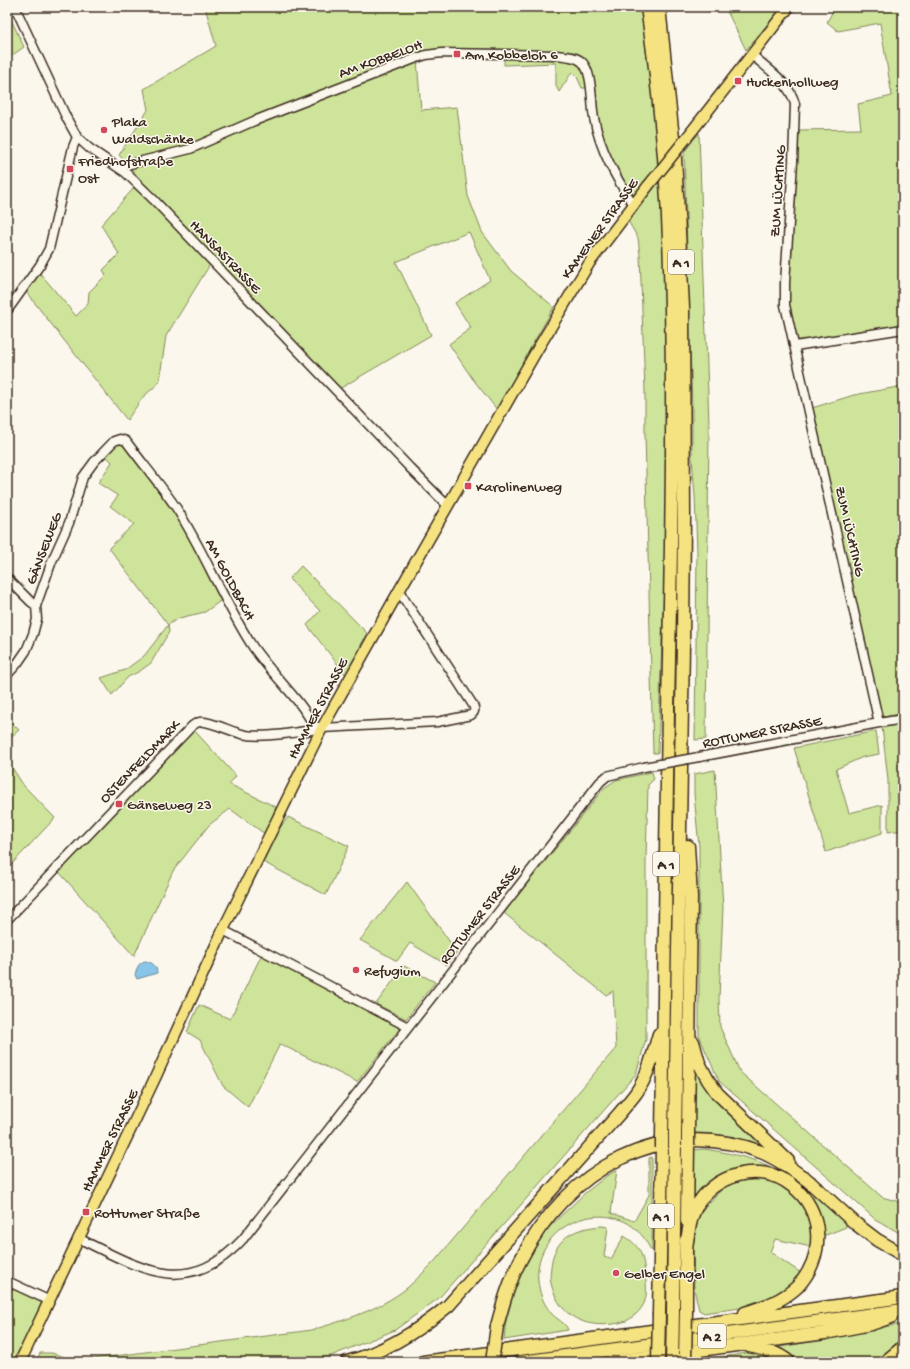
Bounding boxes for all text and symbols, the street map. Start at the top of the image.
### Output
street label: AM KOBBELOH [336,36,425,83]
place label: Am Kobbeloh 6 [465,47,558,65]
marker: Am Kobbeloh 6 [452,49,462,59]
place label: Huckenhollweg [746,74,839,92]
marker: Huckenhollweg [733,76,743,86]
place label: Plaka Waldschänke [111,114,194,149]
marker: Plaka Waldschänke [99,125,109,135]
street label: ZUM LÜCHTING [767,144,791,238]
place label: Friedhofstraße Ost [77,153,174,188]
marker: Friedhofstraße Ost [65,164,75,174]
street label: KAMENER STRASSE [558,175,644,283]
street label: HANSASTRASSE [185,217,265,299]
road number: A 1 [668,250,694,274]
place label: Karolinenweg [476,479,562,497]
marker: Karolinenweg [463,481,473,491]
street label: ZUM LÜCHTING [830,485,868,579]
street label: GÄNSEWEG [23,510,67,587]
street label: AM GOLDBACH [200,536,258,624]
street label: HAMMER STRASSE [285,655,353,762]
street label: ROTTUMER STRASSE [701,712,824,753]
street label: OSTENFELDMARK [96,716,186,808]
place label: Gänseweg 23 [127,797,212,815]
marker: Gänseweg 23 [114,799,124,809]
road number: A 1 [653,852,679,876]
street label: ROTTUMER STRASSE [436,862,525,968]
place label: Refugium [364,963,421,981]
marker: Refugium [351,965,361,975]
street label: HAMMER STRASSE [78,1086,144,1195]
road number: A 1 [648,1204,674,1228]
place label: Rottumer Straße [94,1205,200,1223]
marker: Rottumer Straße [81,1207,91,1217]
place label: Gelber Engel [624,1266,705,1284]
marker: Gelber Engel [611,1268,621,1278]
road number: A 2 [698,1324,726,1348]

